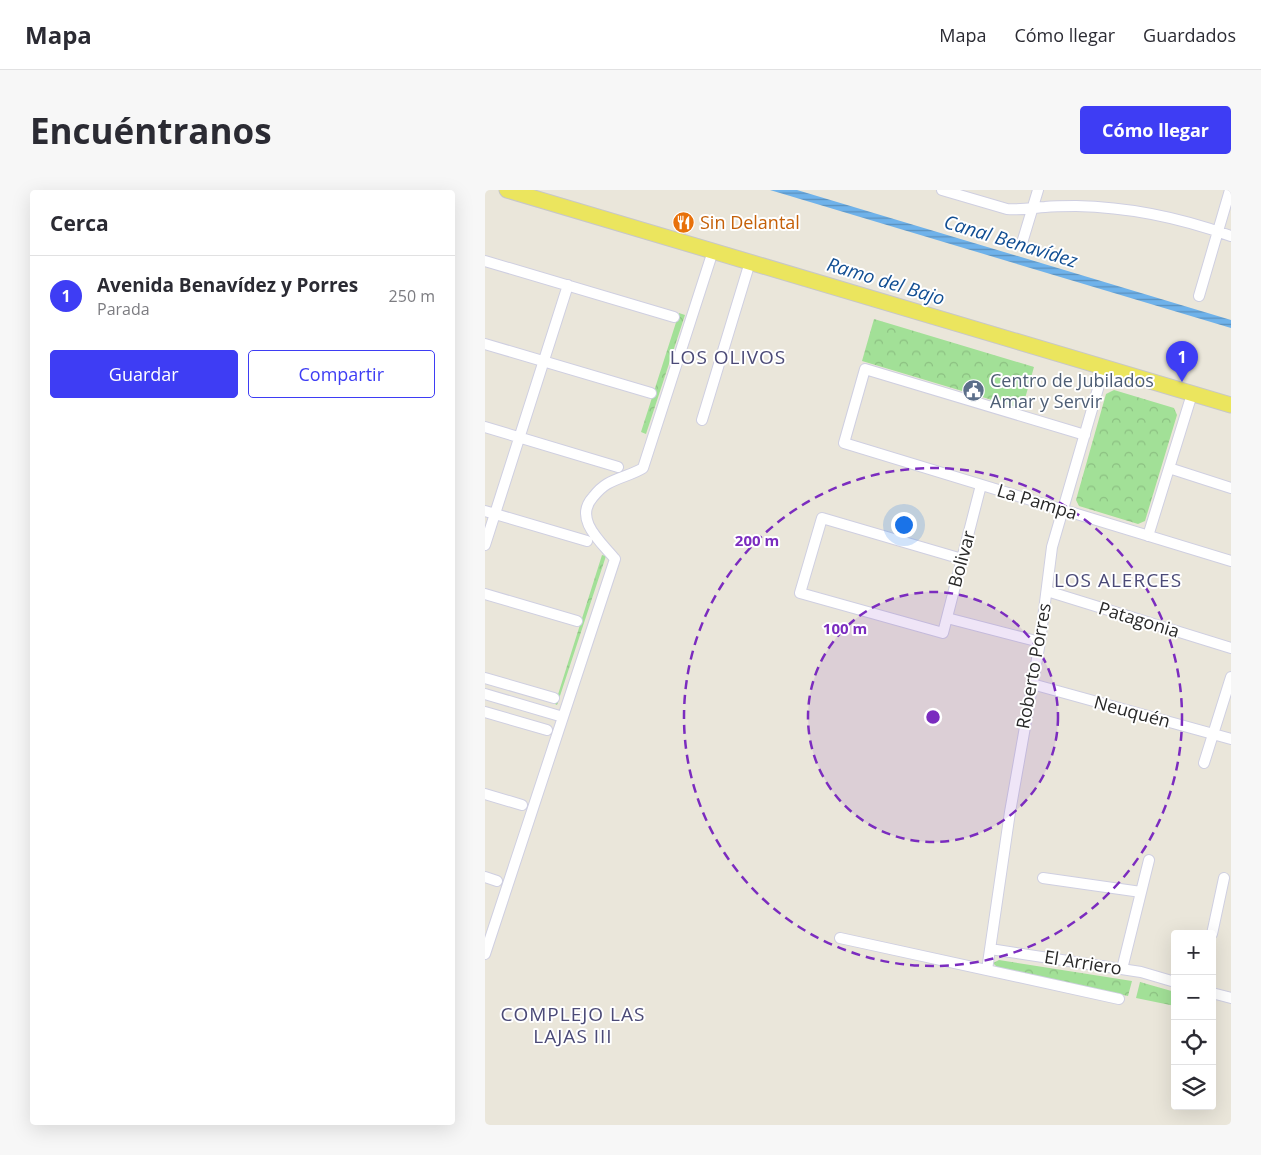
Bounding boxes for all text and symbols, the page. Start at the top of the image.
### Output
text: Mapa [25,18,92,51]
text: Mapa [939,23,986,47]
text: Cómo llegar [1014,23,1115,47]
text: Guardados [1143,23,1236,47]
button: Cómo llegar [1080,106,1231,154]
text: Encuéntranos [30,107,272,154]
water label: Canal Benavídez [941,208,1081,274]
text: Cerca [50,209,109,237]
place label: Sin Delantal [700,210,800,234]
restaurant icon: Sin Delantal [672,211,696,235]
water label: Ramo del Bajo [824,251,948,311]
text: Avenida Benavídez y Porres [97,272,358,298]
text: 1 [61,285,71,307]
text: 250 m [389,285,435,307]
text: Parada [97,298,150,320]
pin: 1 [1166,341,1198,382]
district label: LOS OLIVOS [670,344,786,370]
button: Guardar [50,350,238,398]
button: Compartir [248,350,435,398]
place label: Centro de Jubilados Amar y Servir [990,368,1154,413]
public building icon: Centro de Jubilados Amar y Servir [962,379,986,403]
street label: La Pampa [994,477,1080,525]
your location [891,512,917,538]
street label: Bolivar [942,527,980,590]
text: 200 m [735,530,779,550]
district label: LOS ALERCES [1054,567,1182,593]
street label: Patagonia [1096,595,1183,643]
street label: Roberto Porres [1010,601,1056,731]
text: 100 m [823,618,867,638]
street label: Neuquén [1092,689,1173,733]
centre of rings [924,708,942,726]
map controls [1171,930,1216,1110]
button: + [1171,930,1216,975]
street label: El Arriero [1043,944,1124,980]
button: − [1171,975,1216,1020]
district label: COMPLEJO LAS LAJAS III [501,1001,645,1049]
button: locate [1171,1020,1216,1065]
button: layers [1171,1065,1216,1110]

